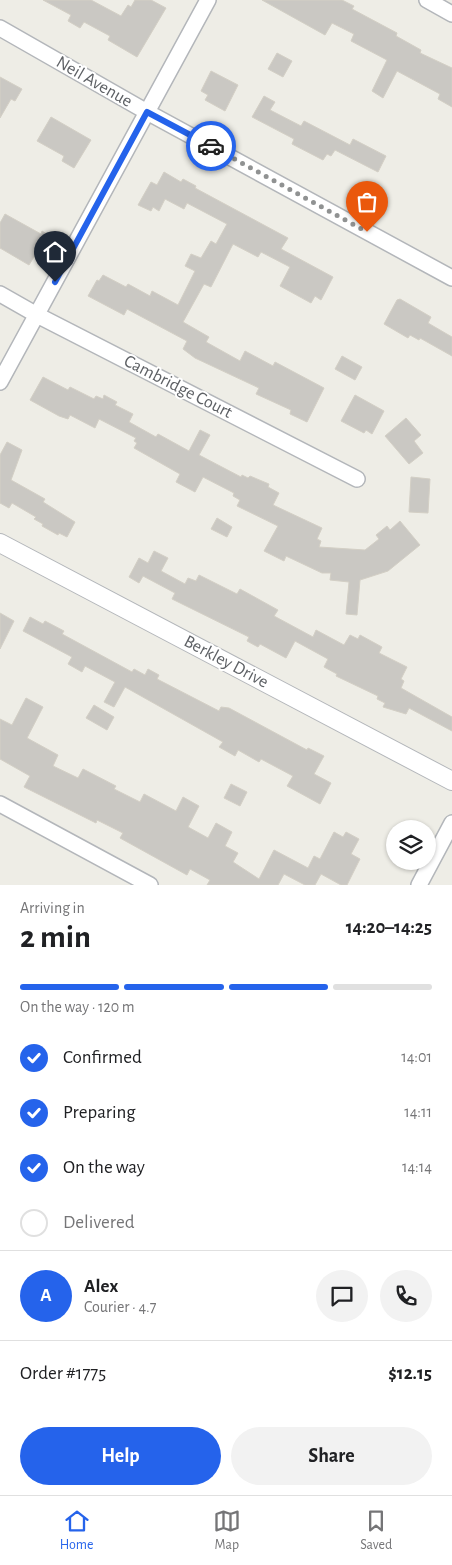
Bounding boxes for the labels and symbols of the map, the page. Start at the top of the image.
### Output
street label: Neil Avenue [53,53,135,111]
courier [186,121,236,171]
pin [346,181,388,232]
pin [34,231,76,282]
street label: Cambridge Court [121,352,235,422]
street label: Berkley Drive [181,632,271,692]

